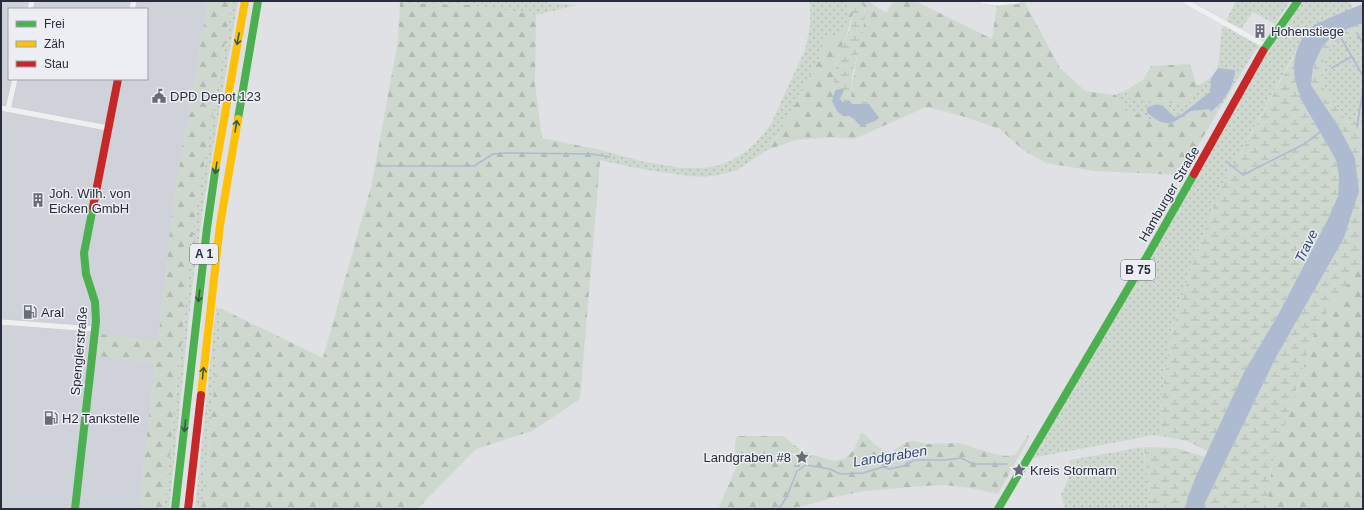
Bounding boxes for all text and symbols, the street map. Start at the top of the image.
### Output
legend [8,8,148,80]
text: Frei [44,17,65,31]
building icon: Hohenstiege [1252,23,1268,39]
place label: Hohenstiege [1271,24,1344,39]
one-way arrow [234,32,242,45]
text: Zäh [44,37,65,51]
text: Stau [44,57,69,71]
public building icon: DPD Depot 123 [151,88,167,104]
place label: DPD Depot 123 [170,89,261,104]
one-way arrow [232,119,240,132]
street label: Hamburger Straße [1136,144,1202,244]
one-way arrow [212,161,220,174]
place label: Joh. Wilh. von Eicken GmbH [49,186,131,216]
building icon: Joh. Wilh. von Eicken GmbH [30,192,46,208]
water label: Trave [1291,227,1321,265]
road number: A 1 [190,244,218,264]
road number: B 75 [1121,260,1155,280]
one-way arrow [195,289,203,302]
fuel station icon: Aral [22,304,38,320]
place label: Aral [41,305,64,320]
street label: Spenglerstraße [68,306,90,396]
one-way arrow [199,367,207,380]
fuel station icon: H2 Tankstelle [43,410,59,426]
place label: H2 Tankstelle [62,411,140,426]
one-way arrow [181,419,188,432]
water label: Landgraben [852,442,928,470]
place icon: Landgraben #8 [794,449,810,465]
place label: Landgraben #8 [704,450,791,465]
place icon: Kreis Stormarn [1011,462,1027,478]
place label: Kreis Stormarn [1030,463,1117,478]

